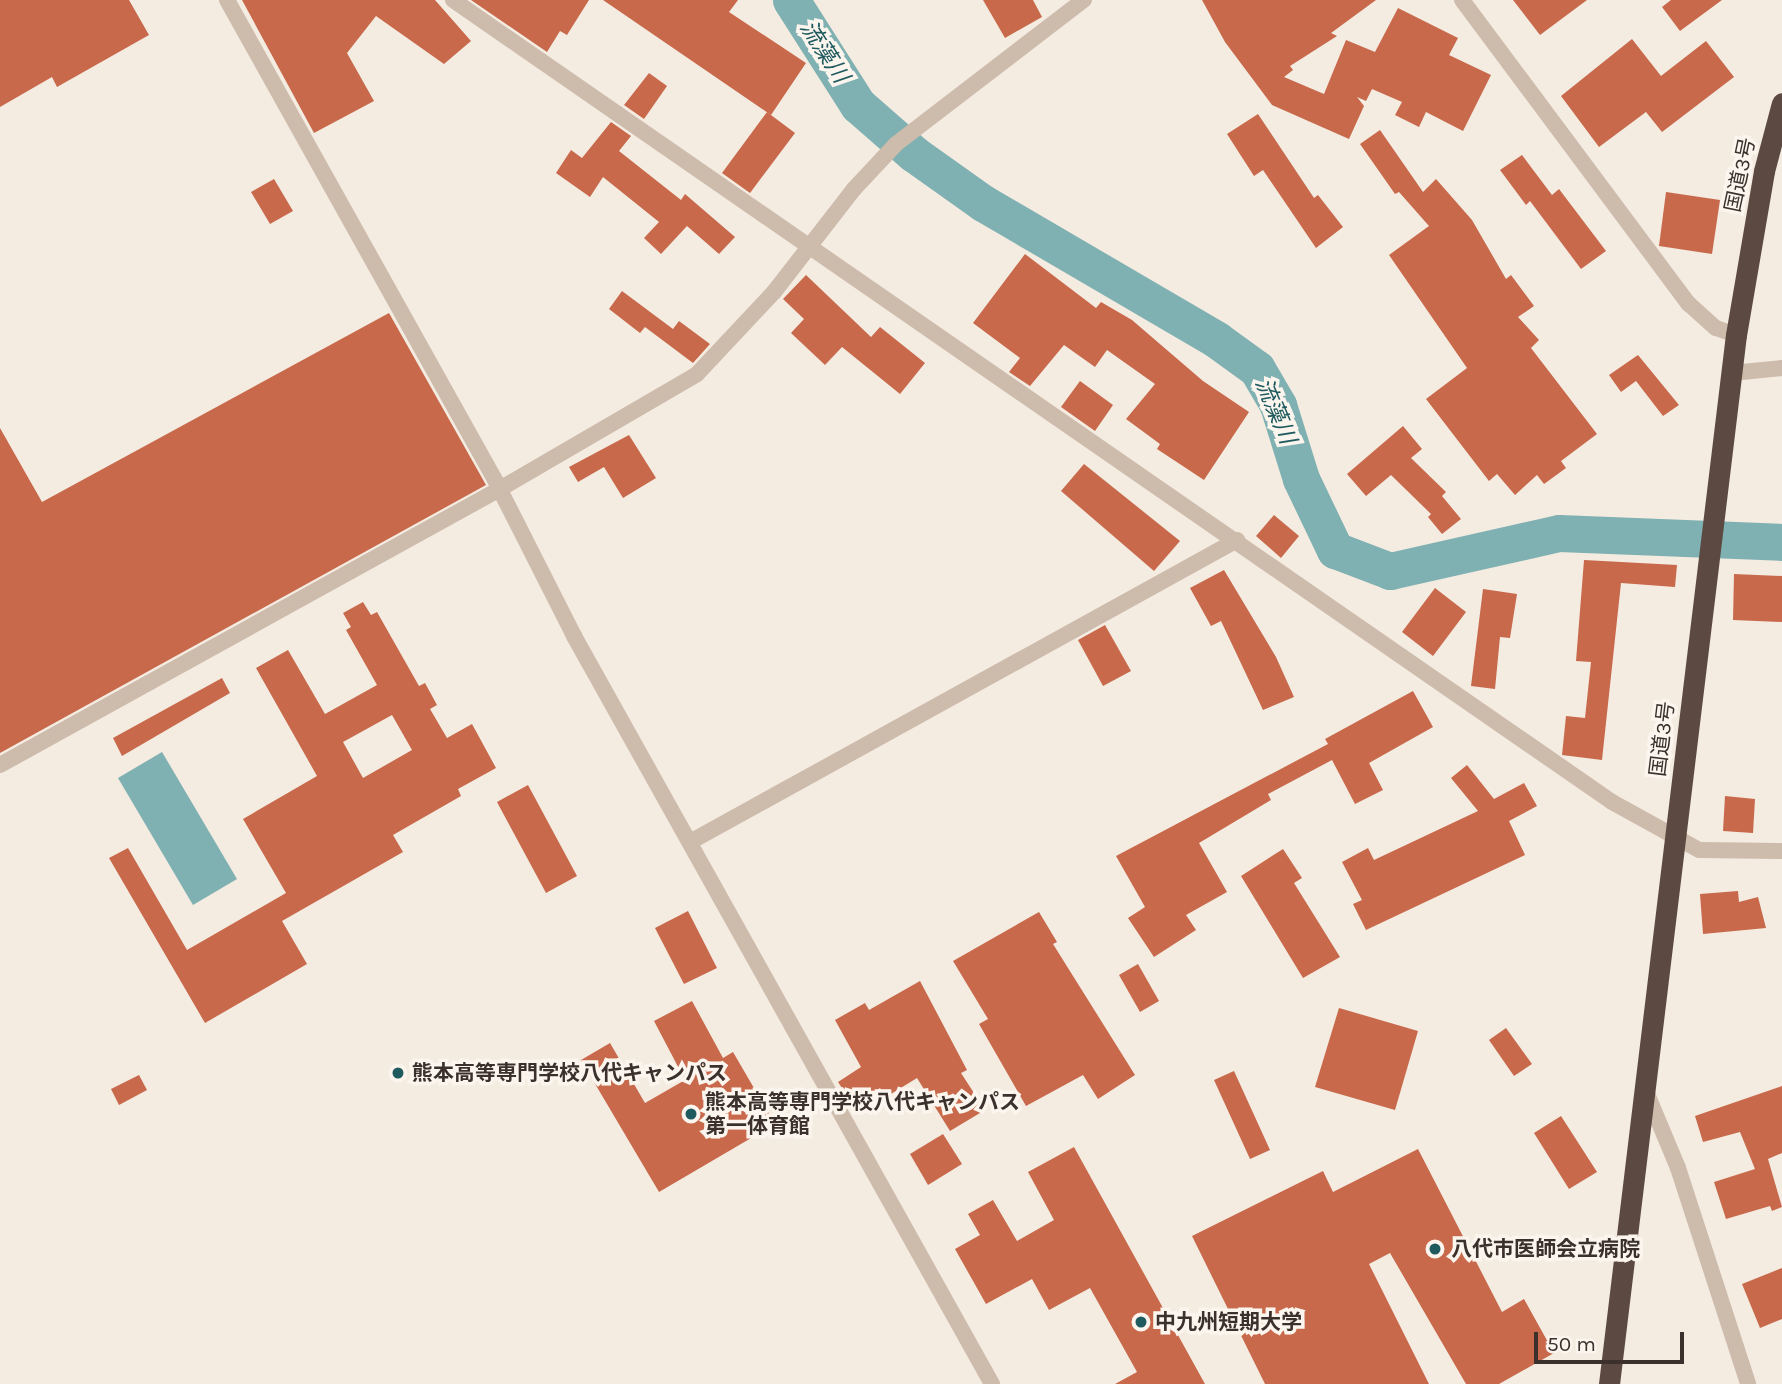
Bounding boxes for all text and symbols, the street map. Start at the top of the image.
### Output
water label: 流藻川 [794,16,854,88]
street label: 国道3号 [1720,136,1760,214]
water label: 流藻川 [1249,374,1301,448]
street label: 国道3号 [1645,700,1679,778]
place label: 熊本高等専門学校八代キャンパス [412,1060,727,1086]
marker: 熊本高等専門学校八代キャンパス [390,1065,406,1081]
place label: 熊本高等専門学校八代キャンパス 第一体育館 [705,1089,1020,1139]
marker: 熊本高等専門学校八代キャンパス 第一体育館 [683,1106,699,1122]
place label: 八代市医師会立病院 [1451,1236,1640,1262]
marker: 八代市医師会立病院 [1425,1239,1445,1259]
place label: 中九州短期大学 [1155,1309,1302,1335]
marker: 中九州短期大学 [1133,1314,1149,1330]
scale bar [1537,1318,1688,1362]
text: 50 m [1547,1332,1596,1356]

